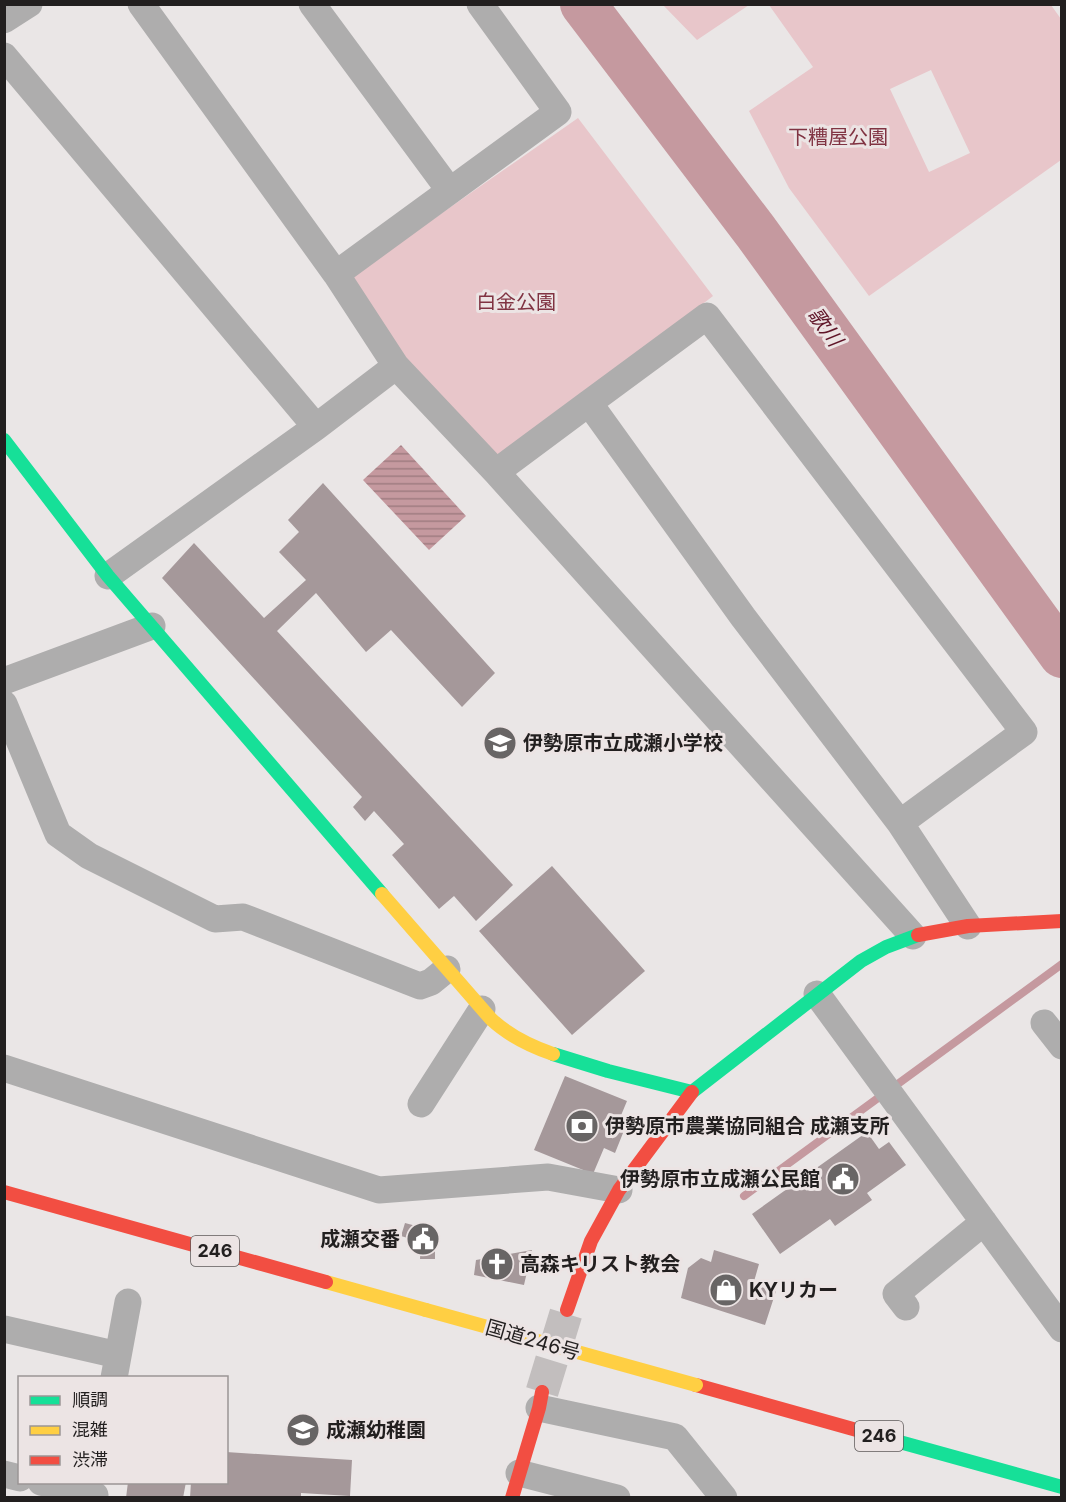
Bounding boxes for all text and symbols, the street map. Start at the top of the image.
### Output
park label: 下糟屋公園 [788,125,888,149]
park label: 白金公園 [476,290,556,314]
water label: 歌川 [803,302,849,353]
school or university icon: 伊勢原市立成瀬小学校 [482,725,518,761]
place label: 伊勢原市立成瀬小学校 [523,731,723,755]
bank icon: 伊勢原市農業協同組合 成瀬支所 [564,1108,600,1144]
place label: 伊勢原市農業協同組合 成瀬支所 [605,1114,890,1138]
public building icon: 伊勢原市立成瀬公民館 [825,1161,861,1197]
place label: 伊勢原市立成瀬公民館 [620,1167,820,1191]
public building icon: 成瀬交番 [405,1221,441,1257]
place label: 成瀬交番 [320,1227,400,1251]
road number: 246 [191,1236,239,1266]
church icon: 高森キリスト教会 [479,1246,515,1282]
place label: 高森キリスト教会 [520,1252,680,1276]
shop icon: KYリカー [708,1272,744,1308]
place label: KYリカー [749,1278,838,1302]
street label: 国道246号 [483,1315,583,1365]
legend [18,1376,228,1484]
text: 順調 [72,1389,108,1410]
school or university icon: 成瀬幼稚園 [285,1412,321,1448]
place label: 成瀬幼稚園 [326,1418,426,1442]
text: 混雑 [72,1419,108,1440]
road number: 246 [855,1421,903,1451]
text: 渋滞 [72,1449,108,1470]

